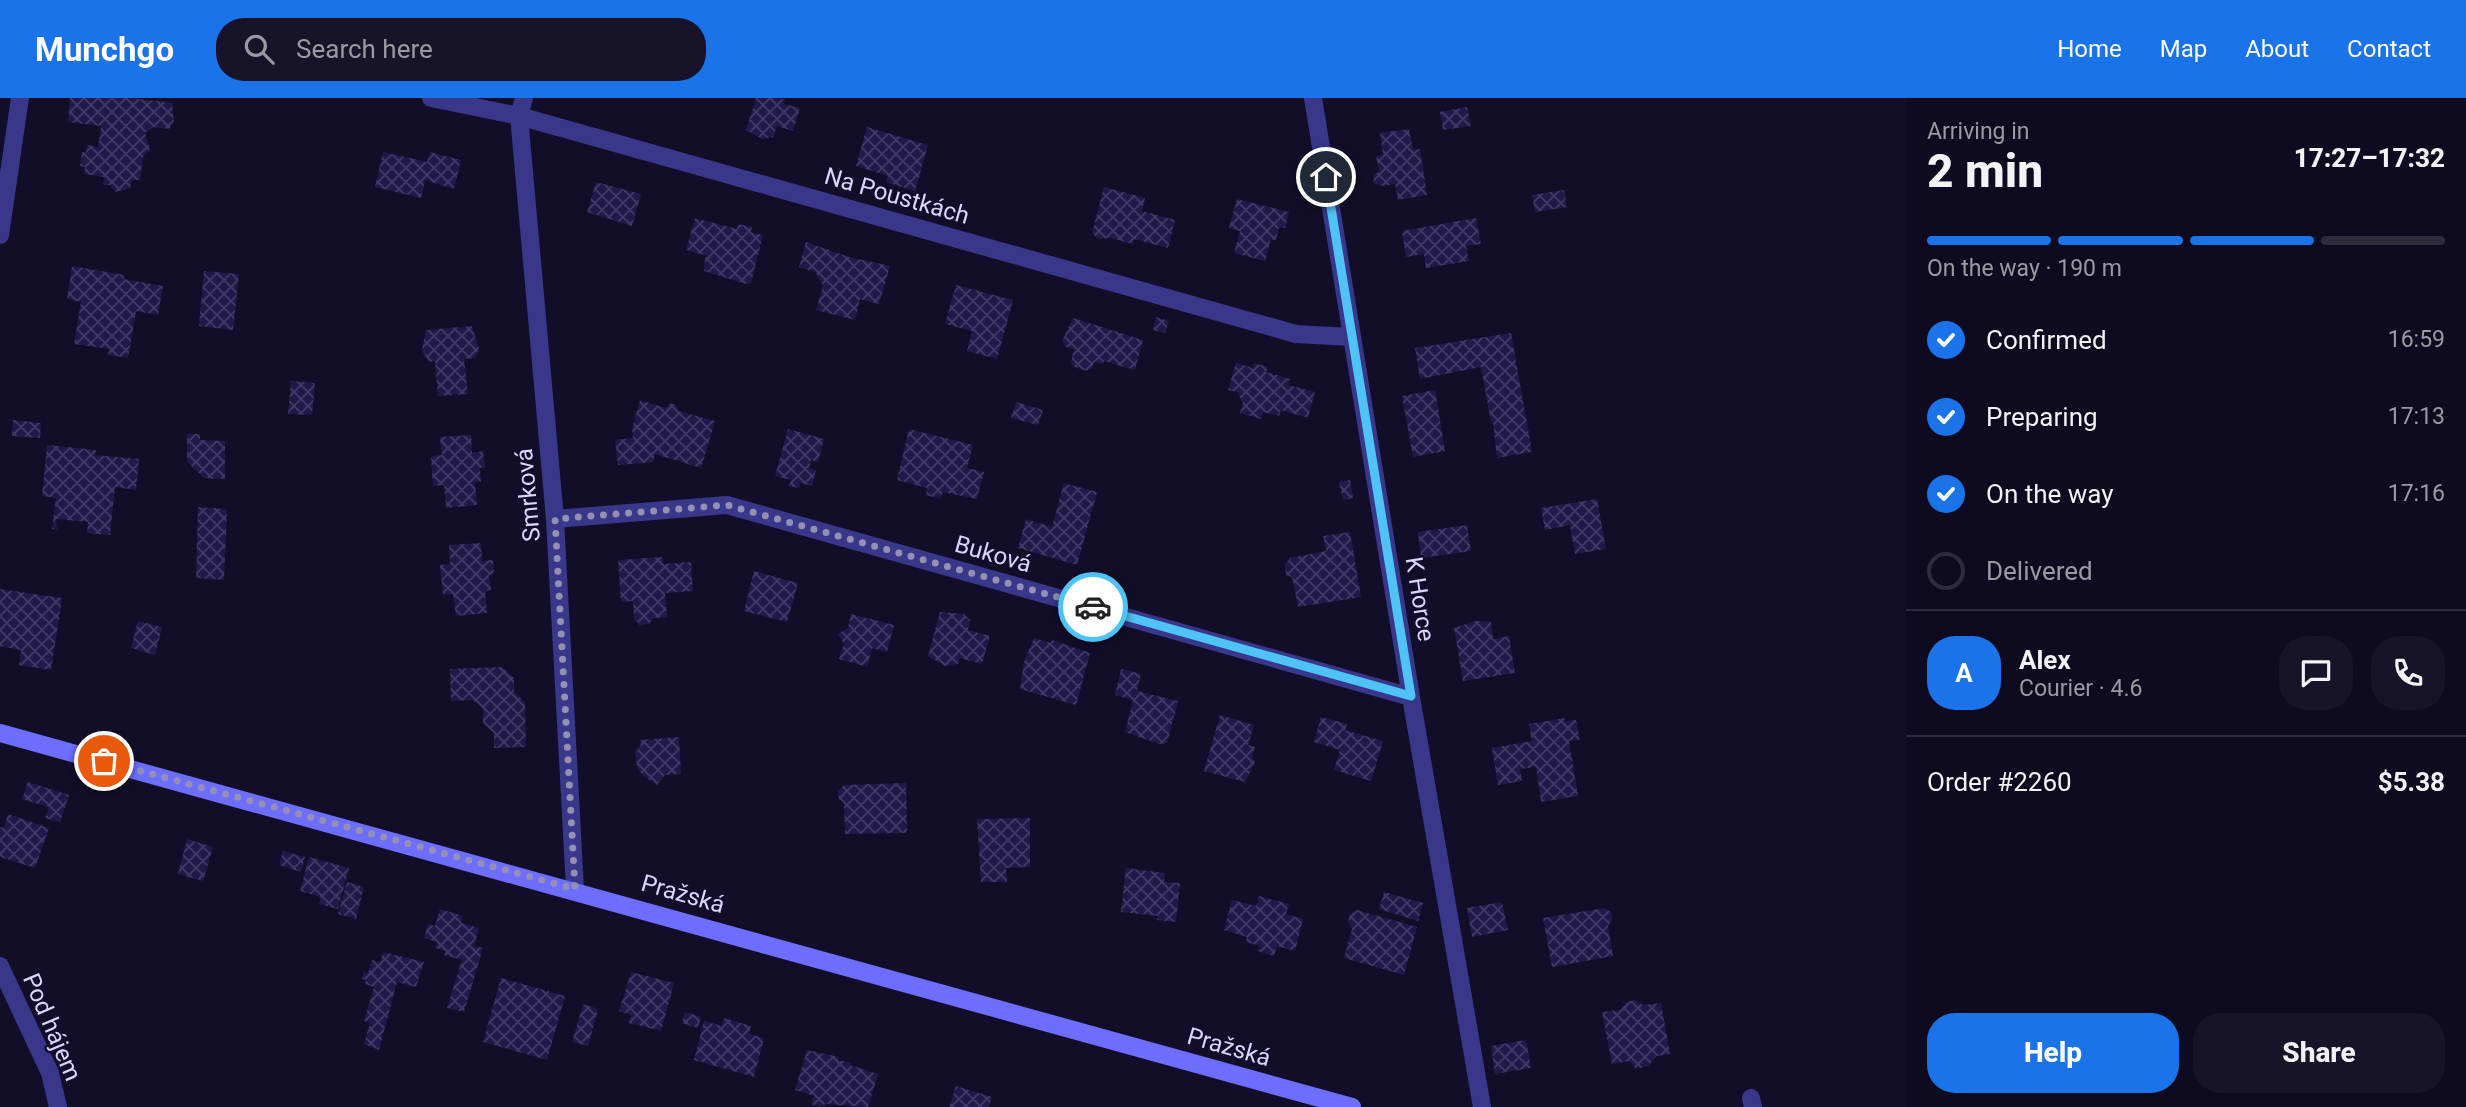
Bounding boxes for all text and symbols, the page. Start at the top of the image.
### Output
search box [216,18,706,81]
text: Munchgo [35,30,174,69]
icon: search [240,30,278,68]
text: Search here [296,34,433,64]
text: Home [2057,35,2122,63]
text: Map [2160,35,2207,63]
text: About [2245,35,2309,63]
text: Contact [2347,35,2431,63]
text: Arriving in [1927,118,2030,145]
text: 17:27–17:32 [2294,143,2445,173]
text: 2 min [1927,144,2043,198]
pin [1296,147,1356,207]
icon: home [1307,158,1345,196]
street label: Na Poustkách [821,162,973,230]
text: On the way · 190 m [1927,255,2122,282]
icon: check [1927,321,1965,359]
text: Confirmed [1986,325,2107,355]
text: 16:59 [2388,326,2445,353]
icon: check [1927,398,1965,436]
text: Preparing [1986,402,2098,432]
text: 17:13 [2388,403,2445,430]
street label: Smrková [510,447,546,543]
icon: check [1927,475,1965,513]
text: On the way [1986,479,2114,509]
text: 17:16 [2388,480,2445,507]
street label: Buková [951,530,1035,578]
street label: K Horce [1400,555,1440,643]
text: Delivered [1986,556,2093,586]
courier [1058,572,1128,642]
icon: car [1074,588,1112,626]
button: chat [2279,636,2353,710]
button: phone [2371,636,2445,710]
text: Alex [2019,645,2071,675]
text: A [1955,658,1973,688]
text: Courier · 4.6 [2019,675,2142,702]
pin [74,731,134,791]
icon: bag [85,742,123,780]
text: Order #2260 [1927,767,2072,797]
text: $5.38 [2378,767,2445,797]
street label: Pražská [638,869,728,919]
street label: Pod hájem [17,969,87,1085]
button: Help [1927,1013,2179,1093]
button: Share [2193,1013,2445,1093]
street label: Pražská [1184,1022,1274,1072]

